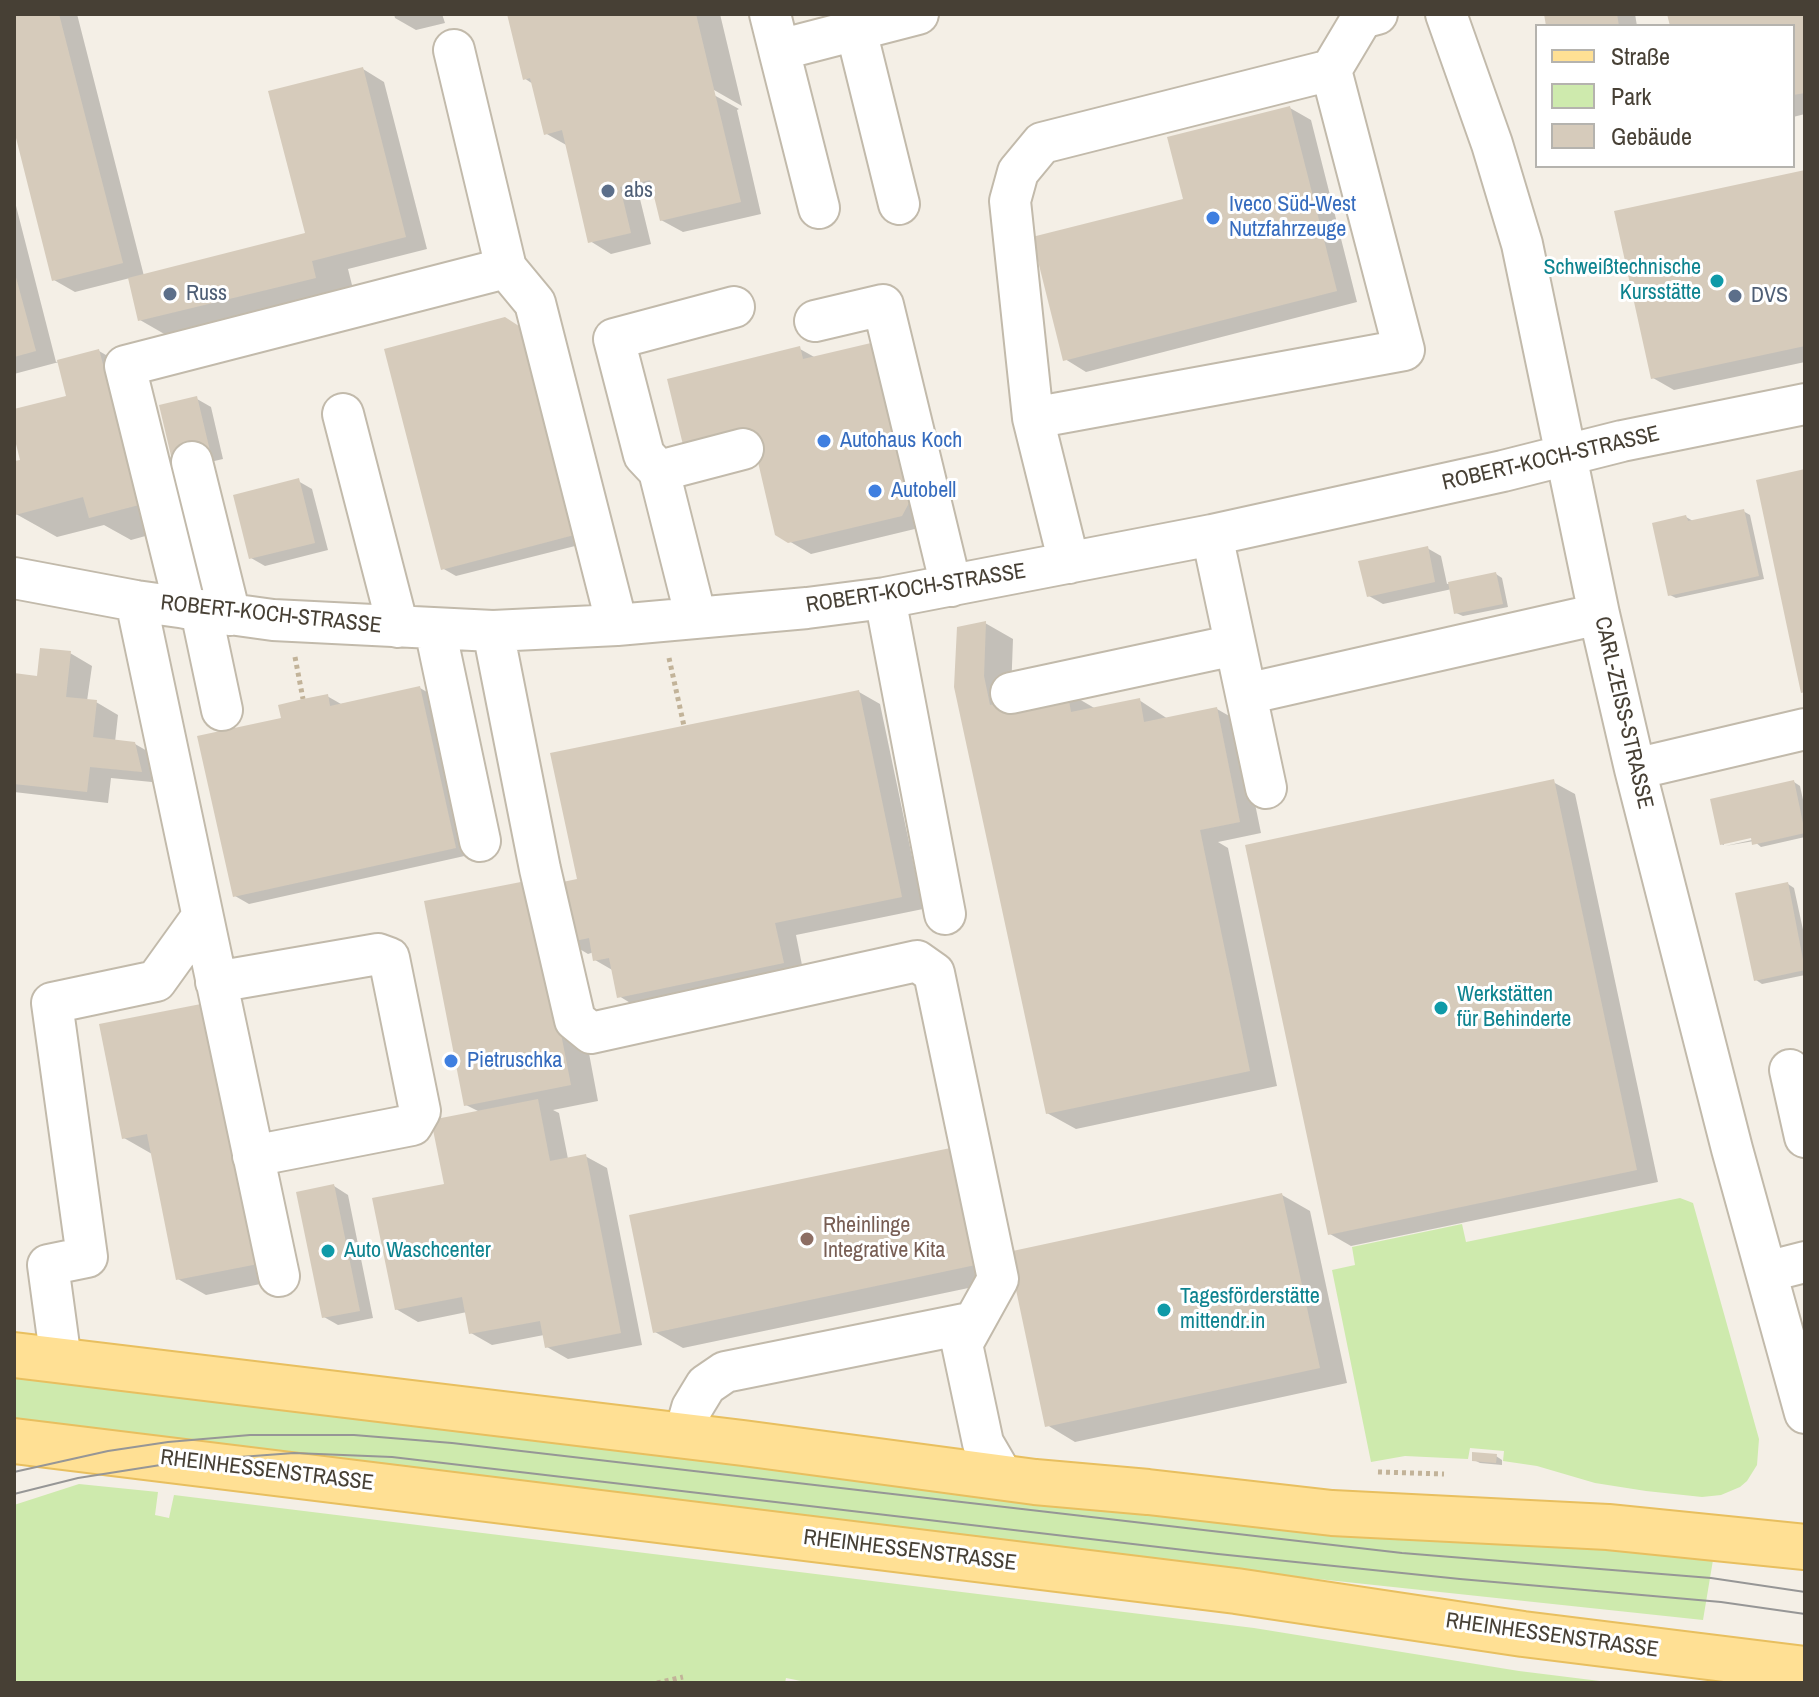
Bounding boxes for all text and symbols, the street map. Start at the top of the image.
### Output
legend [1535,24,1795,168]
text: Straße [1611,40,1670,72]
text: Park [1611,80,1651,112]
text: Gebäude [1611,120,1692,152]
place label: abs [624,178,653,204]
marker: abs [599,182,617,200]
place label: Iveco Süd-West Nutzfahrzeuge [1229,192,1356,244]
marker: Iveco Süd-West Nutzfahrzeuge [1204,209,1222,227]
place label: Schweißtechnische Kursstätte [1544,255,1701,306]
marker: Schweißtechnische Kursstätte [1708,272,1726,290]
place label: Russ [186,281,227,307]
place label: DVS [1751,283,1788,309]
marker: Russ [161,285,179,303]
marker: DVS [1726,287,1744,305]
street label: ROBERT-KOCH-STRASSE [1440,421,1662,497]
place label: Autohaus Koch [840,428,962,454]
marker: Autohaus Koch [815,432,833,450]
place label: Autobell [891,478,956,504]
marker: Autobell [866,482,884,500]
street label: ROBERT-KOCH-STRASSE [804,559,1028,619]
street label: ROBERT-KOCH-STRASSE [159,590,383,640]
street label: CARL-ZEISS-STRASSE [1588,614,1658,812]
place label: Werkstätten für Behinderte [1457,982,1571,1034]
marker: Werkstätten für Behinderte [1432,999,1450,1017]
place label: Pietruschka [467,1048,562,1074]
marker: Pietruschka [442,1052,460,1070]
place label: Rheinlinge Integrative Kita [823,1213,945,1264]
marker: Rheinlinge Integrative Kita [798,1230,816,1248]
place label: Auto Waschcenter [344,1238,491,1264]
marker: Auto Waschcenter [319,1242,337,1260]
place label: Tagesförderstätte mittendr.in [1180,1284,1320,1336]
marker: Tagesförderstätte mittendr.in [1155,1301,1173,1319]
street label: RHEINHESSENSTRASSE [159,1445,375,1497]
street label: RHEINHESSENSTRASSE [802,1525,1018,1577]
street label: RHEINHESSENSTRASSE [1444,1608,1660,1664]

